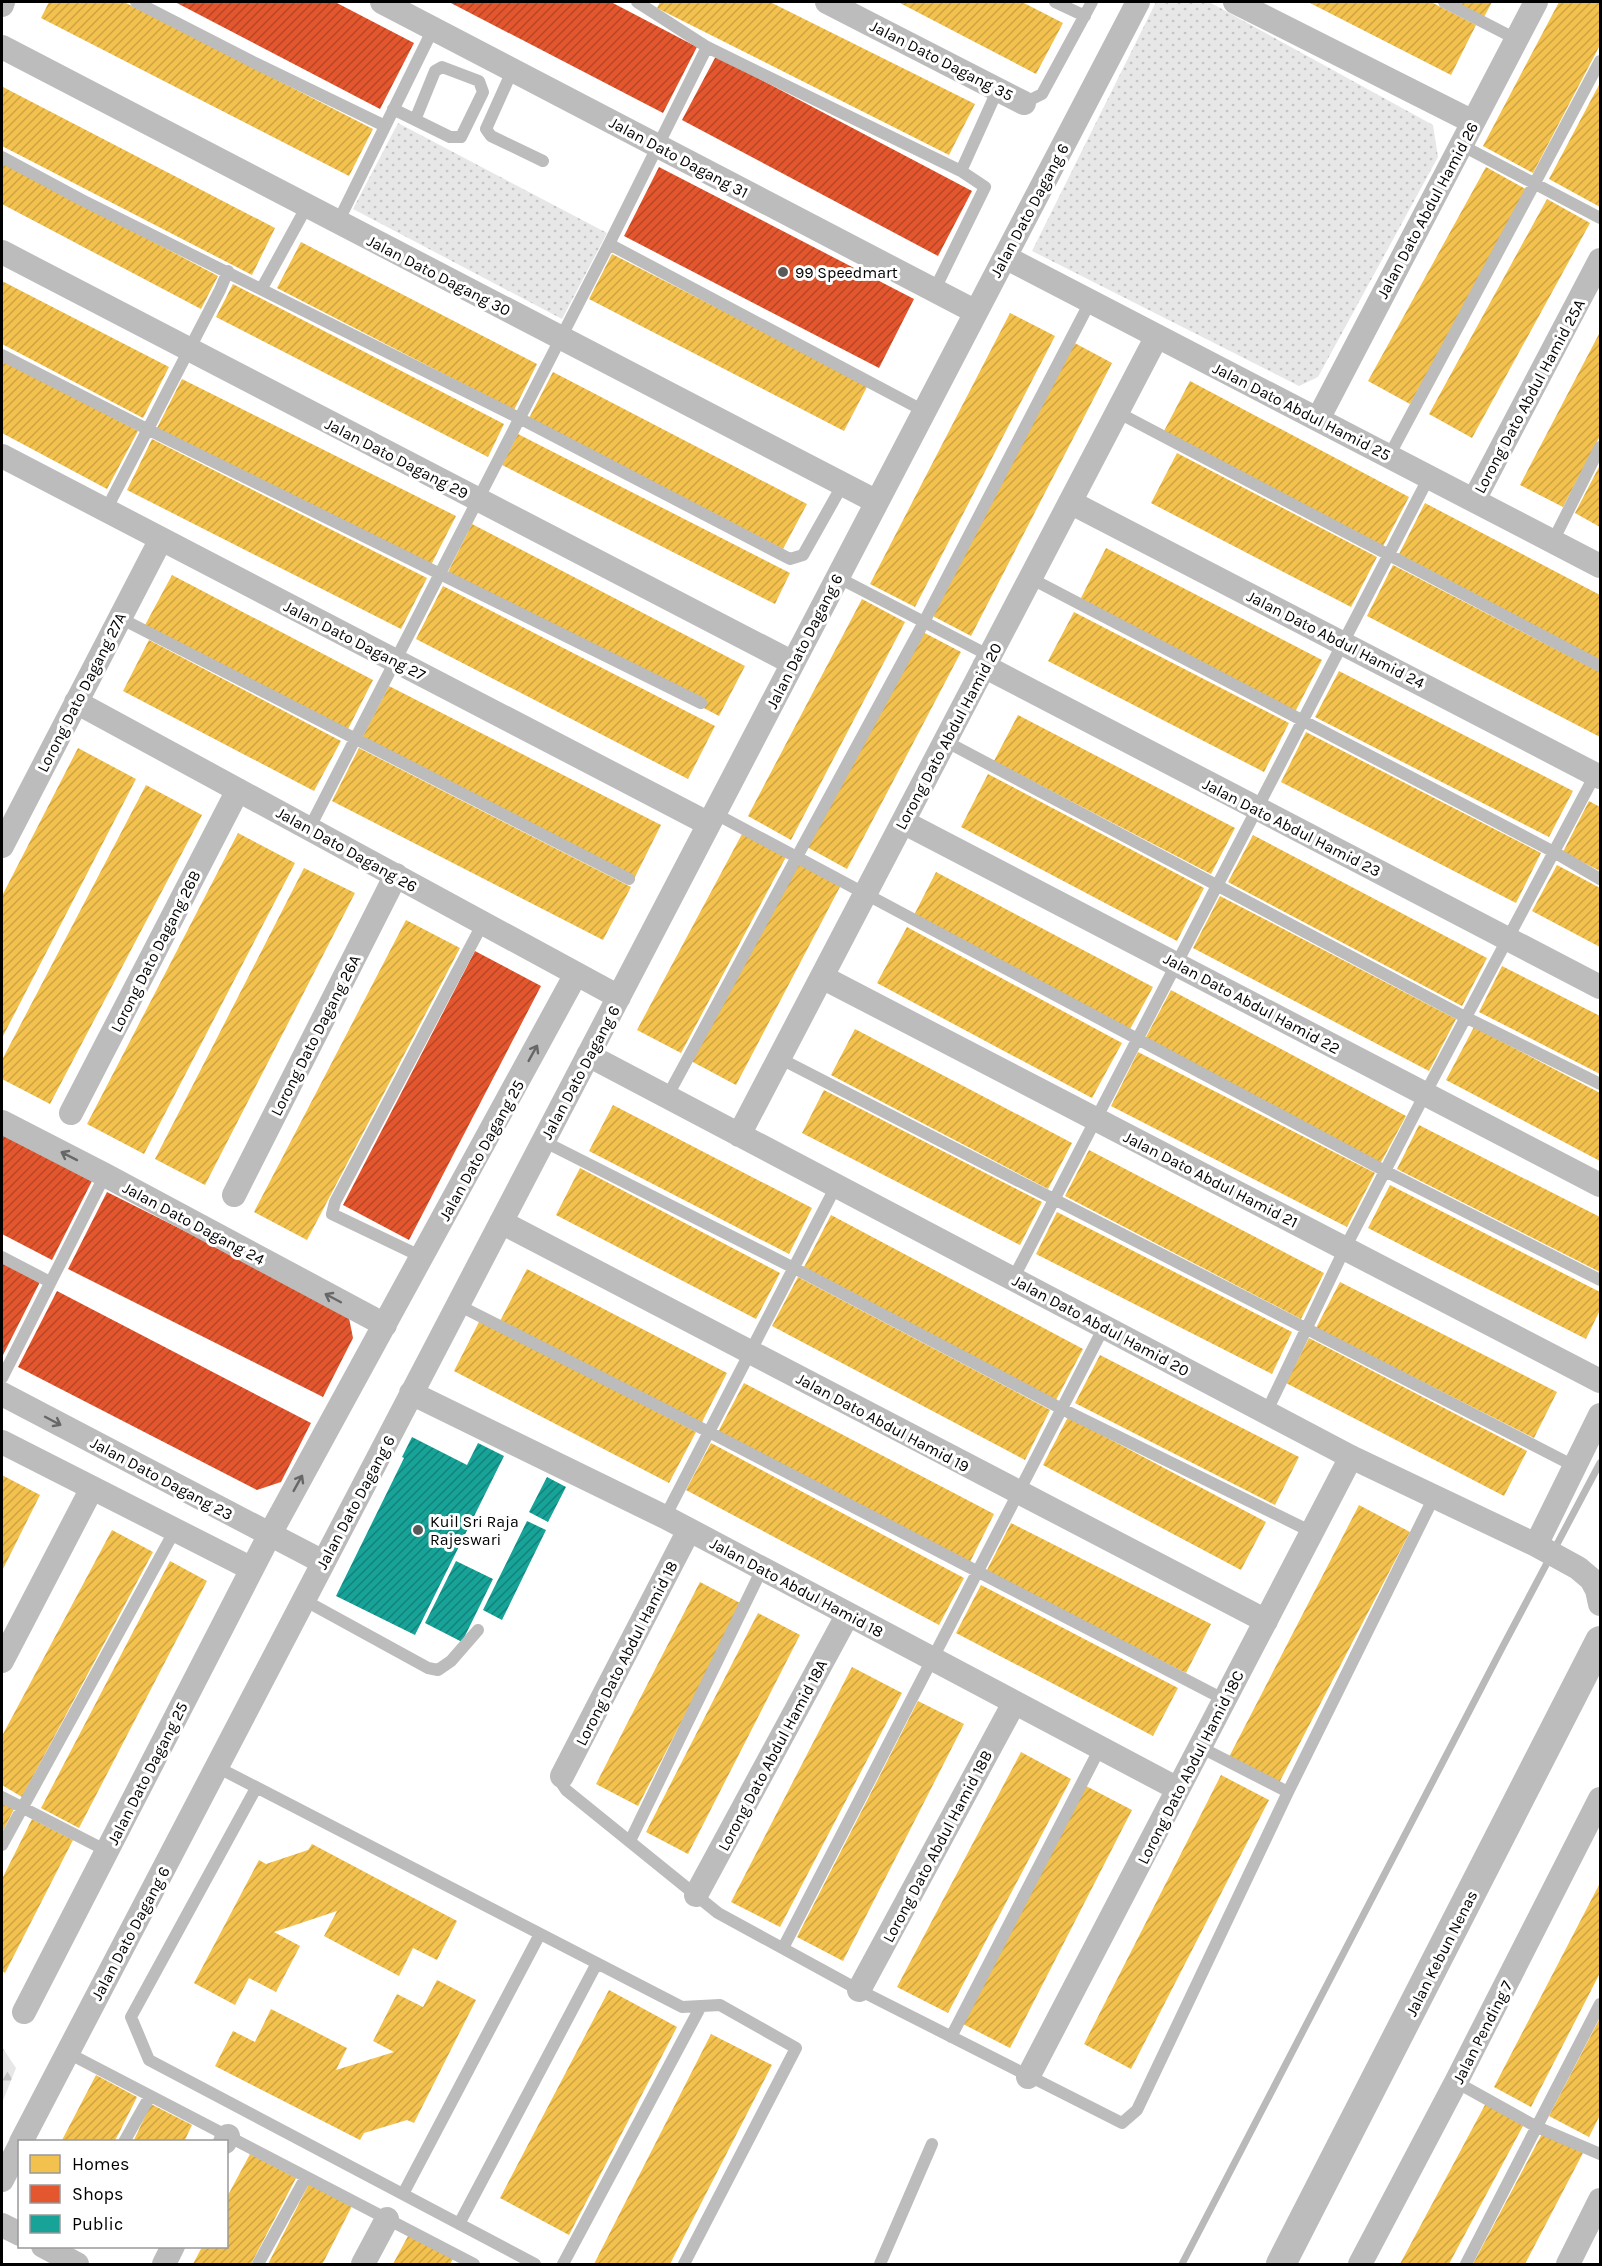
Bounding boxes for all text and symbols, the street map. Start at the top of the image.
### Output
street label: Jalan Dato Dagang 35 [867,16,1017,105]
street label: Jalan Dato Dagang 31 [606,113,751,202]
street label: Jalan Dato Abdul Hamid 26 [1373,119,1482,302]
street label: Jalan Dato Dagang 6 [986,140,1073,280]
street label: Jalan Dato Dagang 30 [364,231,514,320]
place label: 99 Speedmart [795,263,898,282]
marker: 99 Speedmart [776,265,790,279]
street label: Lorong Dato Abdul Hamid 25A [1470,296,1589,497]
street label: Jalan Dato Abdul Hamid 25 [1210,358,1394,465]
street label: Jalan Dato Dagang 29 [322,414,472,503]
street label: Jalan Dato Dagang 6 [762,571,847,712]
street label: Jalan Dato Abdul Hamid 24 [1244,586,1428,693]
street label: Jalan Dato Dagang 27 [281,596,429,685]
street label: Lorong Dato Dagang 27A [33,609,130,775]
street label: Lorong Dato Abdul Hamid 20 [891,640,1006,833]
street label: Jalan Dato Abdul Hamid 23 [1200,774,1384,881]
street label: Jalan Dato Dagang 26 [273,803,420,896]
street label: Lorong Dato Dagang 26B [106,867,205,1035]
street label: Jalan Dato Abdul Hamid 22 [1160,949,1343,1058]
street label: Lorong Dato Dagang 26A [266,951,364,1119]
street label: Jalan Dato Dagang 6 [537,1002,624,1142]
one-way arrow [528,1044,539,1062]
street label: Jalan Dato Dagang 25 [435,1077,528,1224]
street label: Jalan Dato Abdul Hamid 21 [1120,1127,1301,1232]
one-way arrow [60,1150,78,1162]
street label: Jalan Dato Dagang 24 [120,1178,268,1269]
street label: Jalan Dato Abdul Hamid 20 [1009,1271,1192,1380]
one-way arrow [325,1292,343,1303]
street label: Jalan Dato Abdul Hamid 19 [793,1369,972,1476]
one-way arrow [44,1416,62,1427]
street label: Jalan Dato Dagang 6 [312,1432,399,1572]
street label: Jalan Dato Dagang 23 [87,1433,236,1524]
one-way arrow [292,1475,304,1492]
place label: Kuil Sri Raja Rajeswari [430,1512,519,1549]
marker: Kuil Sri Raja Rajeswari [411,1523,425,1537]
street label: Jalan Dato Abdul Hamid 18 [707,1534,887,1641]
street label: Lorong Dato Abdul Hamid 18 [571,1558,681,1749]
street label: Lorong Dato Abdul Hamid 18A [714,1656,831,1854]
street label: Lorong Dato Abdul Hamid 18C [1133,1667,1248,1867]
street label: Jalan Dato Dagang 25 [103,1699,192,1848]
street label: Lorong Dato Abdul Hamid 18B [879,1747,996,1946]
street label: Jalan Dato Dagang 6 [87,1863,174,2003]
street label: Jalan Kebun Nenas [1402,1887,1481,2019]
street label: Jalan Pending 7 [1448,1977,1517,2087]
legend [18,2140,228,2248]
text: Homes [72,2153,129,2175]
text: Shops [72,2183,124,2205]
text: Public [72,2213,123,2235]

